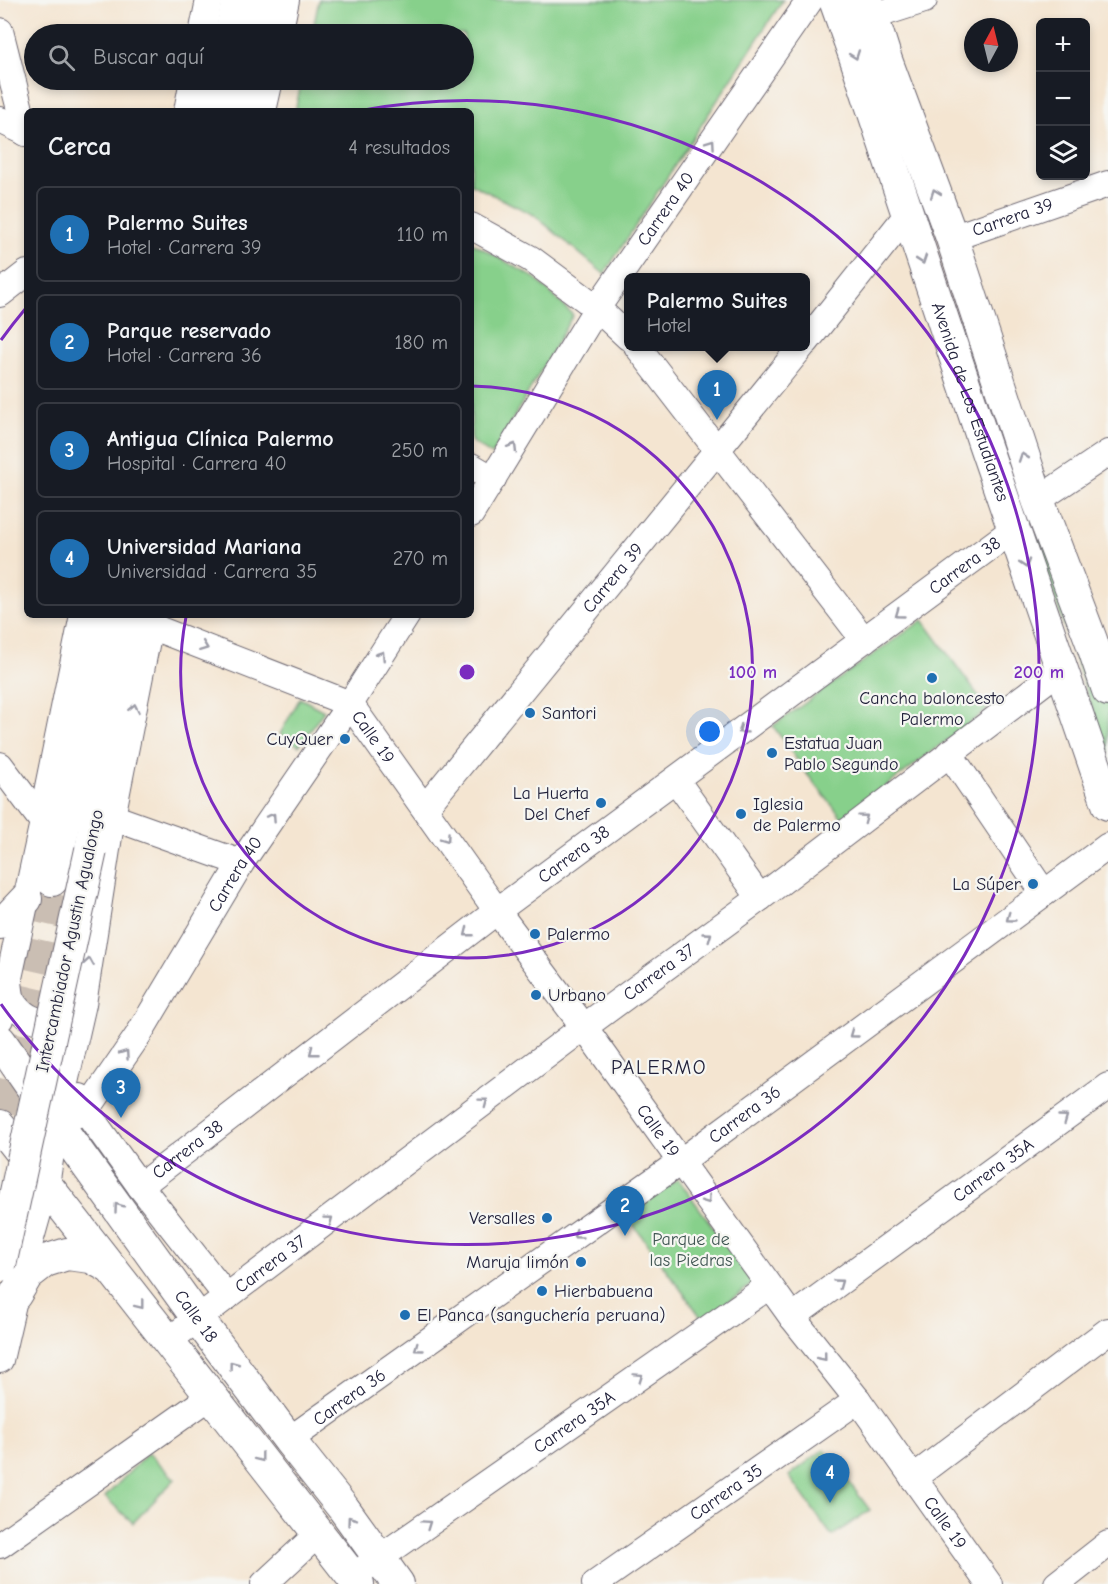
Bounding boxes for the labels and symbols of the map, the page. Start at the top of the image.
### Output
north arrow [964,18,1018,72]
one-way arrow [847,49,860,60]
one-way arrow [704,138,715,149]
street label: Carrera 40 [633,168,698,250]
one-way arrow [930,188,942,199]
street label: Carrera 39 [969,193,1056,241]
one-way arrow [915,254,928,265]
street label: Avenida de Los Estudiantes [927,300,1014,504]
pin: 1 [698,370,736,420]
one-way arrow [506,443,517,453]
one-way arrow [1018,452,1031,463]
street label: Carrera 38 [925,532,1005,599]
street label: Carrera 39 [578,539,648,617]
one-way arrow [1018,558,1031,569]
one-way arrow [895,607,906,618]
one-way arrow [198,640,209,652]
one-way arrow [373,651,384,662]
centre of rings [457,662,477,682]
text: 100 m [729,662,777,683]
text: 200 m [1014,662,1064,683]
marker: Cancha baloncesto Palermo [925,671,939,685]
place label: Cancha baloncesto Palermo [859,688,1005,730]
one-way arrow [127,703,140,713]
place label: Santori [542,703,597,724]
street label: Calle 19 [347,706,399,767]
marker: Santori [523,706,537,720]
your location [695,717,724,746]
one-way arrow [738,723,749,734]
place label: CuyQuer [267,729,334,750]
marker: CuyQuer [338,732,352,746]
place label: Estatua Juan Pablo Segundo [784,733,898,775]
marker: Estatua Juan Pablo Segundo [765,746,779,760]
place label: La Huerta Del Chef [513,783,590,825]
place label: Iglesia de Palermo [753,794,841,836]
marker: La Huerta Del Chef [594,796,608,810]
marker: Iglesia de Palermo [734,807,748,821]
street label: Intercambiador Agustin Agualongo [32,808,108,1074]
one-way arrow [265,813,276,824]
one-way arrow [857,814,868,825]
street label: Carrera 38 [534,821,614,888]
one-way arrow [439,831,450,842]
street label: Carrera 40 [204,832,267,916]
place label: La Súper [952,874,1022,895]
marker: La Súper [1026,877,1040,891]
one-way arrow [1006,911,1017,922]
place label: Palermo [547,924,610,945]
one-way arrow [463,926,474,937]
marker: Palermo [528,927,542,941]
one-way arrow [702,932,713,943]
street label: Carrera 37 [619,939,699,1005]
one-way arrow [83,957,95,966]
place label: Urbano [548,985,606,1006]
marker: Urbano [529,988,543,1002]
one-way arrow [849,1026,860,1037]
one-way arrow [309,1045,320,1056]
one-way arrow [118,1050,129,1061]
district label: PALERMO [611,1056,707,1079]
pin: 3 [102,1068,140,1118]
street label: Carrera 36 [704,1081,785,1148]
one-way arrow [478,1099,489,1110]
street label: Calle 19 [632,1100,684,1161]
one-way arrow [1058,1114,1069,1125]
street label: Carrera 38 [148,1115,227,1183]
street label: Carrera 35A [949,1134,1037,1207]
pin: 2 [606,1186,644,1236]
one-way arrow [700,1194,711,1205]
one-way arrow [114,1203,125,1214]
place label: Versalles [469,1208,535,1229]
marker: Versalles [540,1211,554,1225]
one-way arrow [322,1216,333,1227]
one-way arrow [572,1228,583,1239]
park label: Parque de las Piedras [649,1229,733,1271]
street label: Carrera 37 [231,1230,310,1297]
place label: Maruja limón [466,1252,569,1273]
marker: Maruja limón [574,1255,588,1269]
one-way arrow [832,1279,843,1290]
place label: Hierbabuena [554,1281,653,1302]
marker: Hierbabuena [535,1284,549,1298]
street label: Calle 18 [170,1286,222,1347]
one-way arrow [132,1298,143,1309]
place label: El Panca (sanguchería peruana) [417,1305,666,1326]
marker: El Panca (sanguchería peruana) [398,1308,412,1322]
one-way arrow [413,1341,424,1352]
one-way arrow [816,1350,827,1361]
one-way arrow [229,1361,240,1372]
street label: Carrera 36 [309,1364,390,1430]
one-way arrow [632,1373,643,1384]
street label: Carrera 35A [529,1386,619,1458]
one-way arrow [253,1451,264,1462]
pin: 4 [810,1454,850,1503]
street label: Carrera 35 [686,1459,767,1525]
street label: Calle 19 [919,1492,971,1553]
one-way arrow [347,1515,358,1526]
one-way arrow [420,1520,431,1531]

